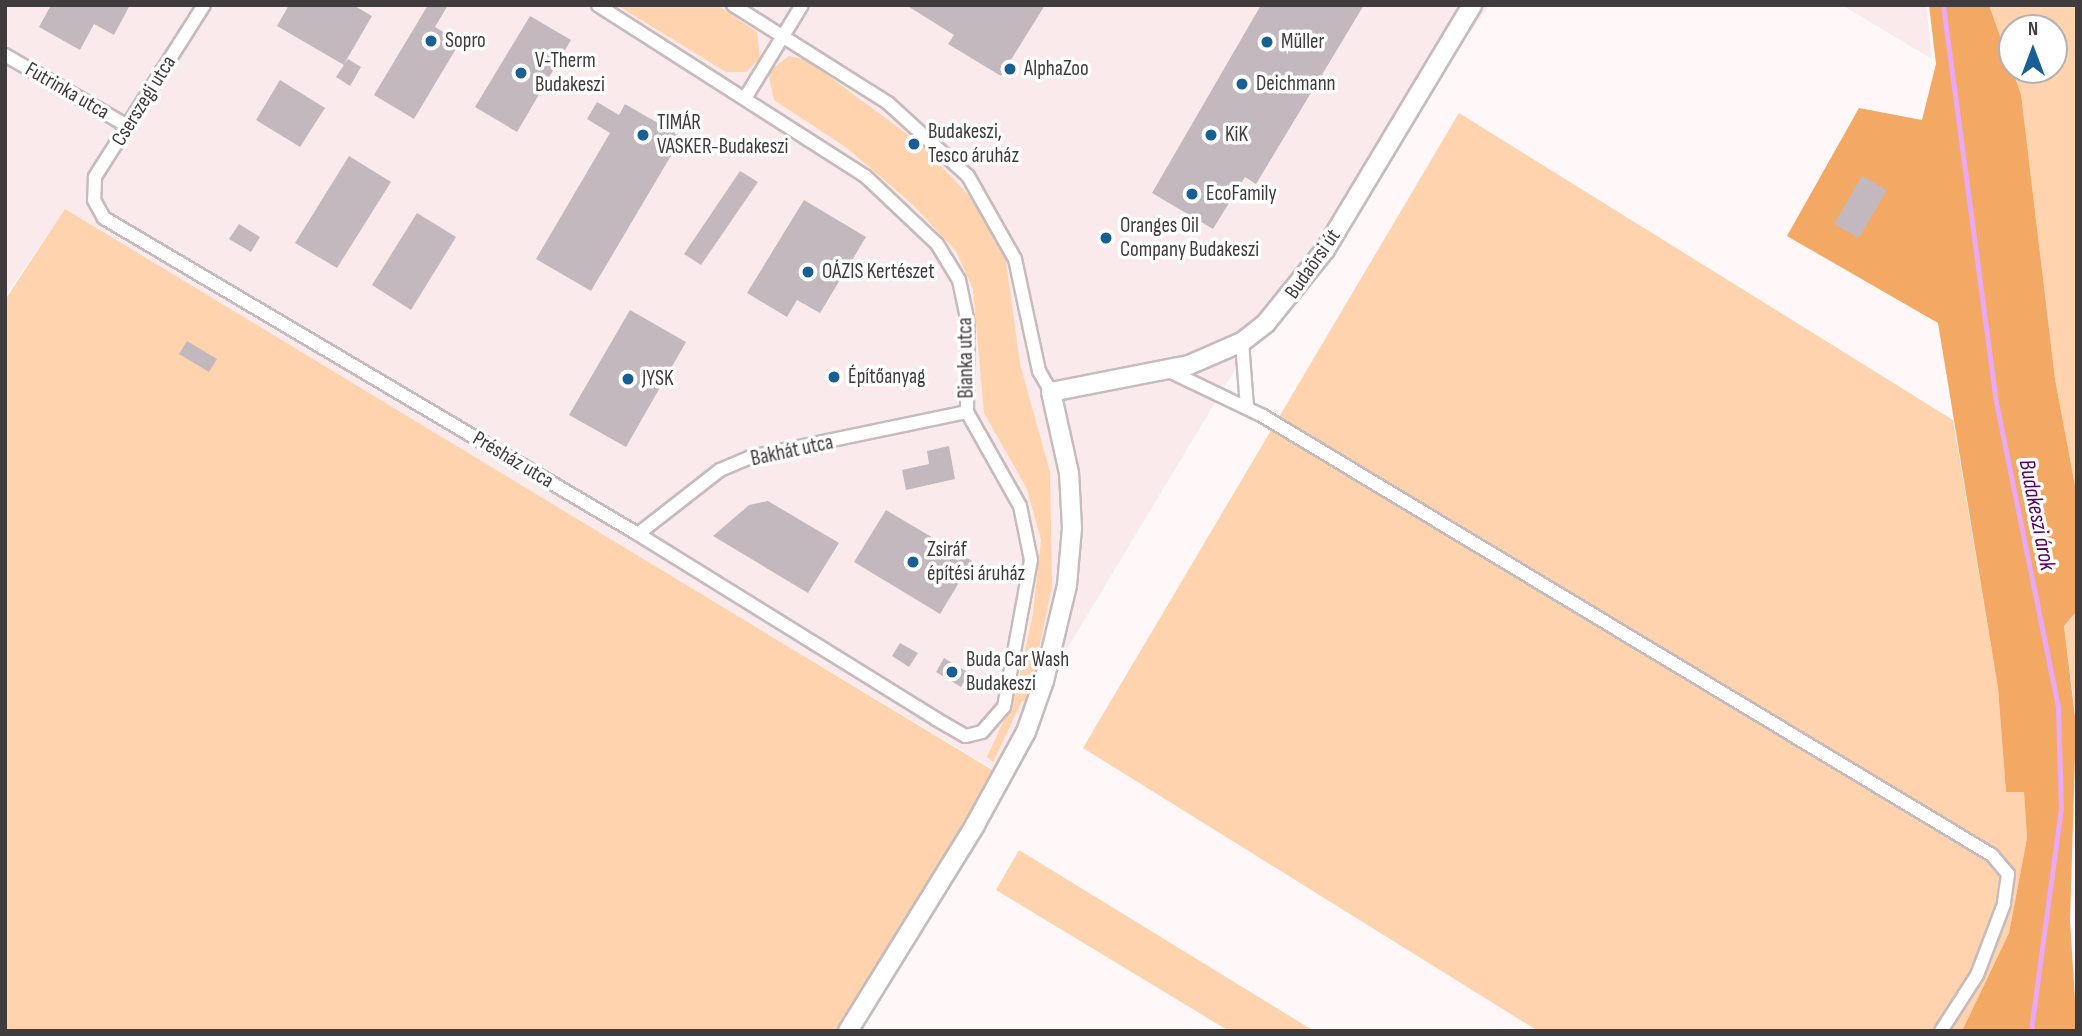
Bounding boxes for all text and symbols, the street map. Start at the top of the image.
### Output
north arrow [1998,14,2068,84]
text: N [2028,18,2038,41]
place label: Sopro [445,28,486,54]
place label: Müller [1281,29,1325,55]
marker: Sopro [423,33,439,49]
marker: Müller [1259,34,1275,50]
place label: V-Therm Budakeszi [535,48,605,98]
street label: Cserszegi utca [106,51,182,151]
place label: AlphaZoo [1024,56,1089,82]
street label: Futrinka utca [21,57,113,125]
marker: AlphaZoo [1002,61,1018,77]
marker: V-Therm Budakeszi [513,65,529,81]
place label: Deichmann [1256,71,1336,97]
marker: Deichmann [1234,76,1250,92]
place label: TIMÁR VASKER-Budakeszi [657,110,789,160]
place label: Budakeszi, Tesco áruház [928,119,1019,169]
place label: KiK [1225,122,1248,148]
marker: TIMÁR VASKER-Budakeszi [635,127,651,143]
marker: KiK [1203,127,1219,143]
marker: Budakeszi, Tesco áruház [906,136,922,152]
place label: EcoFamily [1206,181,1277,207]
marker: EcoFamily [1184,186,1200,202]
place label: Oranges Oil Company Budakeszi [1120,213,1259,263]
street label: Budaörsi út [1280,224,1346,304]
marker: Oranges Oil Company Budakeszi [1098,230,1114,246]
place label: OÁZIS Kertészet [822,259,935,285]
marker: OÁZIS Kertészet [800,264,816,280]
street label: Bianka utca [953,317,979,399]
place label: Építőanyag [848,364,925,390]
place label: JYSK [642,366,673,392]
marker: Építőanyag [826,369,842,385]
marker: JYSK [620,371,636,387]
street label: Présház utca [468,426,558,494]
street label: Bakhát utca [749,430,835,472]
water label: Budakeszi árok [2013,457,2061,573]
place label: Zsiráf építési áruház [927,537,1025,587]
marker: Zsiráf építési áruház [905,554,921,570]
place label: Buda Car Wash Budakeszi [966,647,1069,697]
marker: Buda Car Wash Budakeszi [944,664,960,680]

